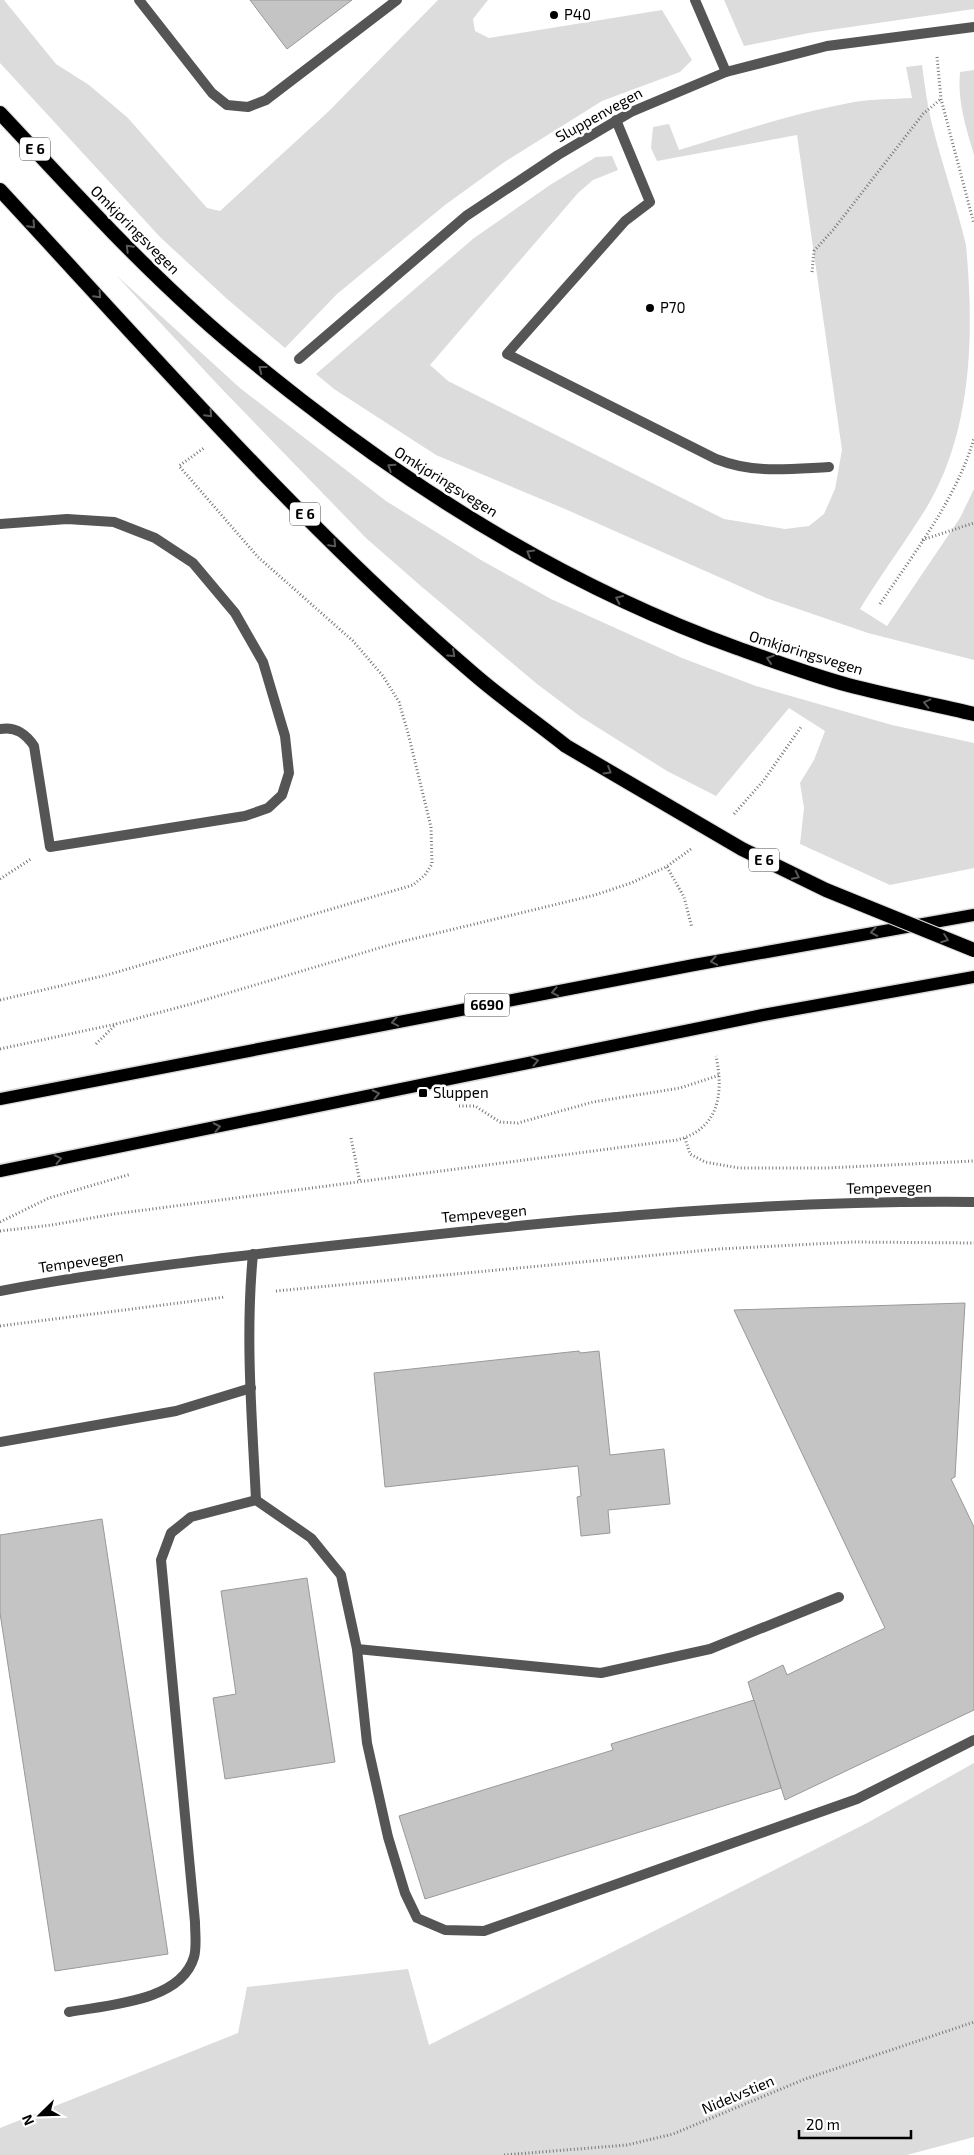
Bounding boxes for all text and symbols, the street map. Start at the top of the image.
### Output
place label: P40 [564,5,591,23]
marker: P40 [548,9,560,21]
street label: Sluppenvegen [552,83,645,145]
road number: E 6 [20,138,50,160]
street label: Omkjøringsvegen [87,181,184,278]
one-way arrow [26,219,35,228]
one-way arrow [126,245,135,254]
one-way arrow [92,290,101,299]
place label: P70 [660,298,686,316]
marker: P70 [644,302,656,314]
one-way arrow [259,367,268,375]
one-way arrow [203,408,212,417]
street label: Omkjøringsvegen [391,442,502,521]
one-way arrow [388,464,397,474]
road number: E 6 [290,502,320,526]
one-way arrow [327,538,336,547]
one-way arrow [526,549,535,559]
one-way arrow [615,594,624,605]
street label: Omkjøringsvegen [747,626,866,679]
one-way arrow [447,649,456,658]
one-way arrow [766,655,775,665]
one-way arrow [922,698,931,709]
one-way arrow [603,764,612,774]
road number: E 6 [749,848,779,872]
one-way arrow [791,869,800,880]
one-way arrow [870,927,879,937]
one-way arrow [940,934,949,944]
one-way arrow [710,956,719,966]
one-way arrow [550,986,559,996]
road number: 6690 [464,994,510,1016]
one-way arrow [391,1017,400,1027]
one-way arrow [531,1057,540,1067]
place label: Sluppen [433,1083,489,1101]
marker: Sluppen [417,1087,429,1099]
one-way arrow [371,1089,380,1100]
one-way arrow [212,1122,221,1132]
one-way arrow [53,1154,62,1165]
street label: Tempevegen [846,1177,932,1197]
street label: Tempevegen [440,1200,528,1226]
street label: Tempevegen [37,1246,125,1276]
street label: Nidelvstien [699,2071,777,2117]
north arrow [15,2090,65,2140]
scale bar [799,2108,912,2140]
text: N [18,2112,37,2128]
text: 20 m [806,2115,840,2133]

